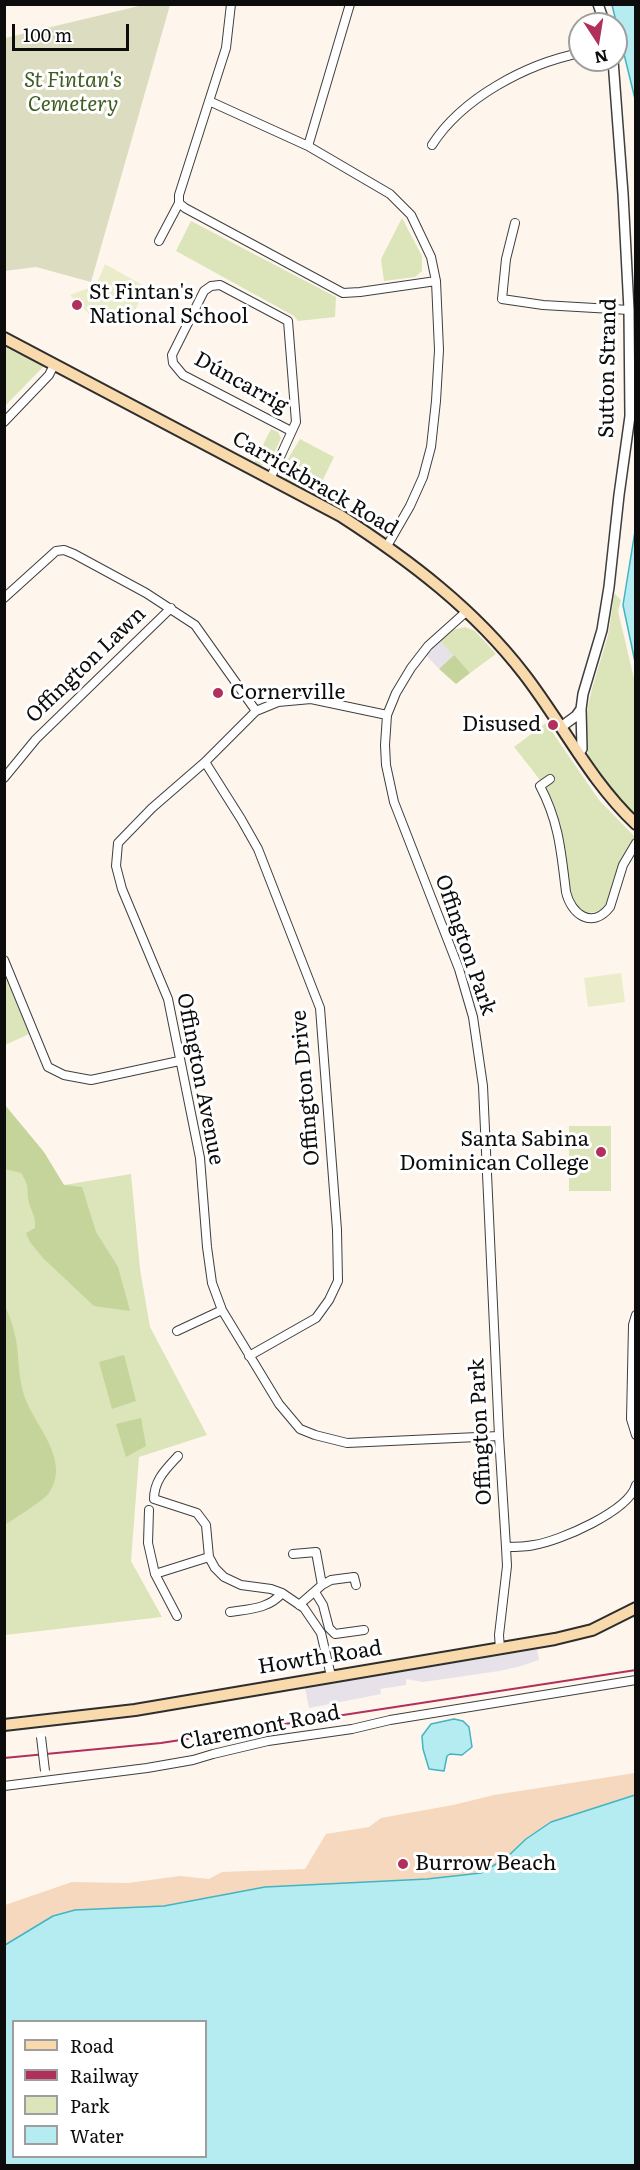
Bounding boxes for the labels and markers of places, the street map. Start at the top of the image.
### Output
place label: St Fintan's National School [89,280,248,330]
marker: St Fintan's National School [70,298,84,312]
place label: Cornerville [230,680,345,706]
marker: Cornerville [211,686,225,700]
place label: Disused [462,712,541,738]
marker: Disused [546,718,560,732]
place label: Santa Sabina Dominican College [399,1127,589,1177]
marker: Santa Sabina Dominican College [594,1145,608,1159]
place label: Burrow Beach [415,1851,556,1877]
marker: Burrow Beach [396,1857,410,1871]

